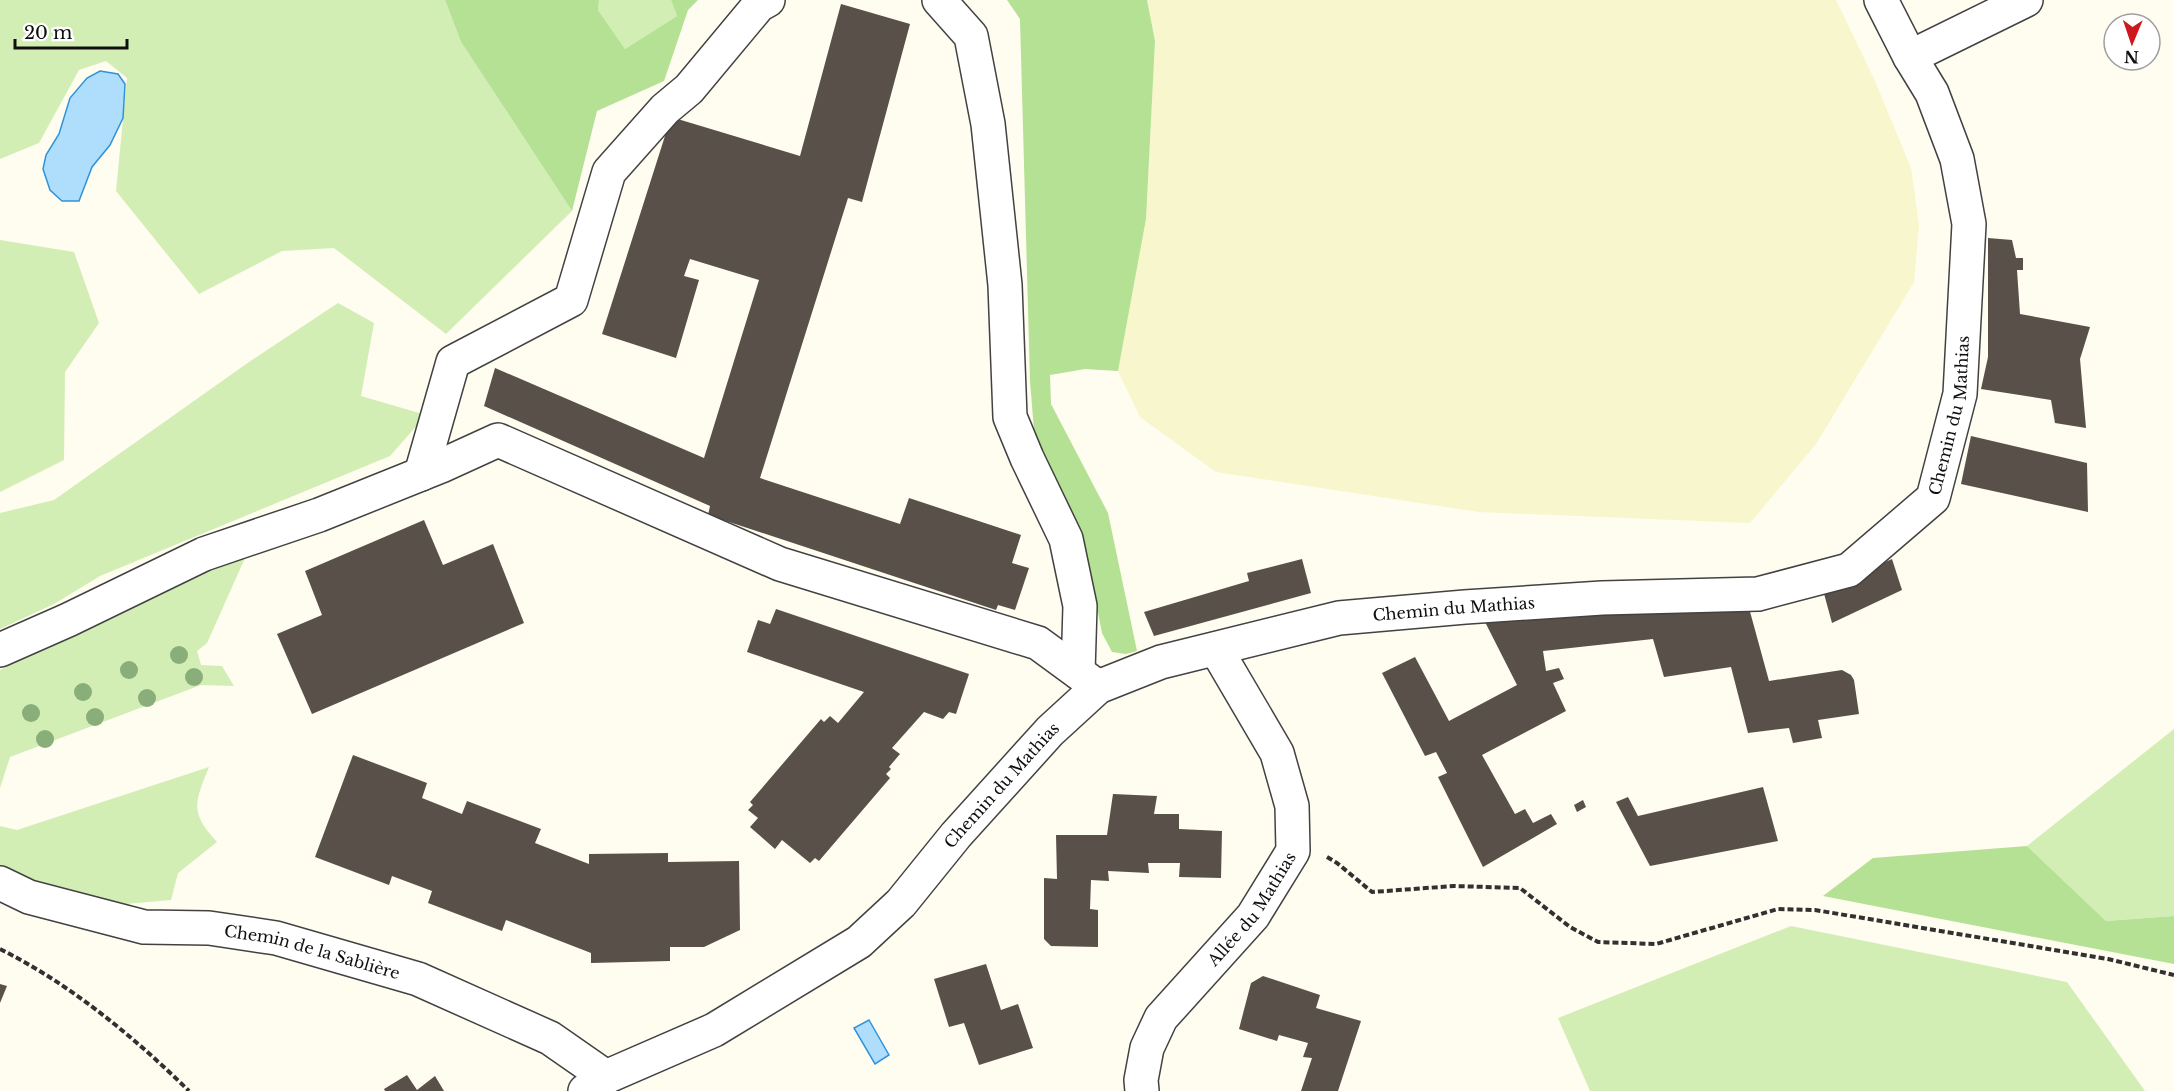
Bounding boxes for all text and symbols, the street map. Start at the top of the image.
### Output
scale bar [15,12,128,50]
north arrow [2102,12,2162,72]
text: 20 m [24,22,72,44]
text: N [2124,47,2139,67]
street label: Chemin du Mathias [1924,335,1973,497]
street label: Chemin du Mathias [1372,592,1535,625]
street label: Chemin du Mathias [940,718,1063,852]
street label: Allée du Mathias [1202,848,1300,971]
street label: Chemin de la Sablière [223,920,402,983]

